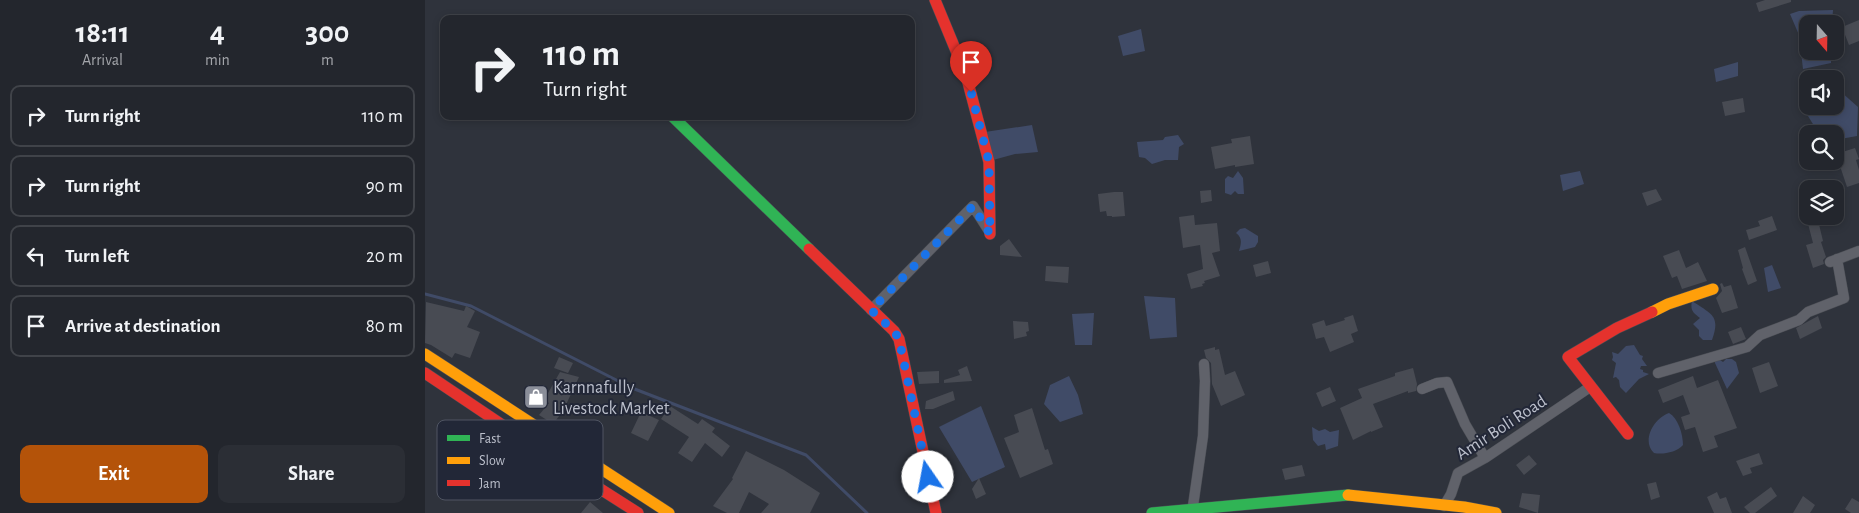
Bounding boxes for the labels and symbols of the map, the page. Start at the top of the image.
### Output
north arrow [1799,15,1844,60]
pin [950,41,992,92]
place label: Karnnafully Livestock Market [553,379,670,418]
shop icon: Karnnafully Livestock Market [523,384,549,410]
street label: Amir Boli Road [1453,392,1550,464]
legend [437,420,603,500]
text: Fast [479,432,501,446]
position arrow [901,450,953,502]
text: Slow [479,454,506,468]
text: Jam [479,477,501,491]

